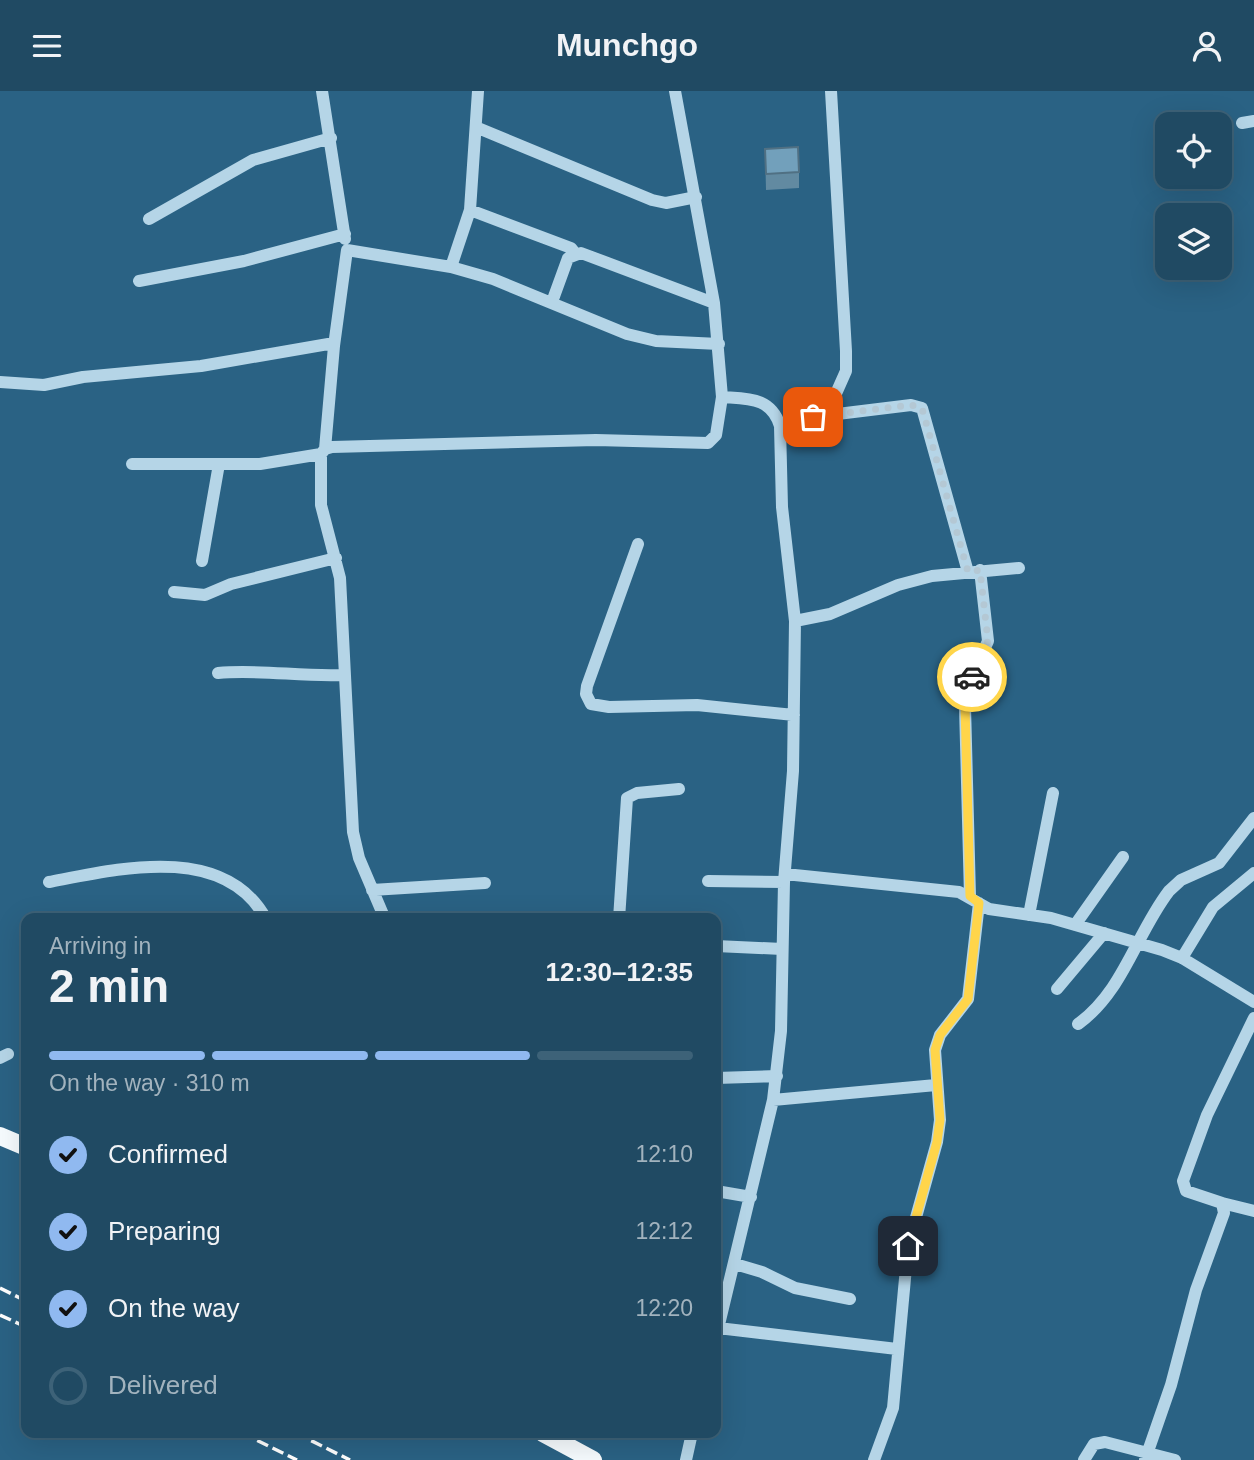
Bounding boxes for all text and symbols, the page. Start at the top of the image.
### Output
icon: menu [28,27,66,65]
text: Munchgo [556,27,698,63]
icon: person [1188,27,1226,65]
map controls [1155,112,1232,280]
button: locate [1155,112,1232,189]
button: layers [1155,203,1232,280]
pin [783,387,843,447]
icon: bag [794,398,832,436]
courier [937,642,1007,712]
icon: car [953,658,991,696]
text: Arriving in [49,933,151,959]
text: 12:30–12:35 [546,957,693,987]
text: 2 min [49,960,169,1012]
text: On the way · 310 m [49,1070,250,1096]
icon: check [49,1136,87,1174]
text: Confirmed [108,1139,228,1169]
text: 12:10 [635,1141,693,1167]
icon: check [49,1213,87,1251]
text: Preparing [108,1216,221,1246]
pin [878,1216,938,1276]
text: 12:12 [635,1218,693,1244]
icon: home [889,1227,927,1265]
icon: check [49,1290,87,1328]
text: On the way [108,1293,240,1323]
text: 12:20 [635,1295,693,1321]
text: Delivered [108,1370,218,1400]

